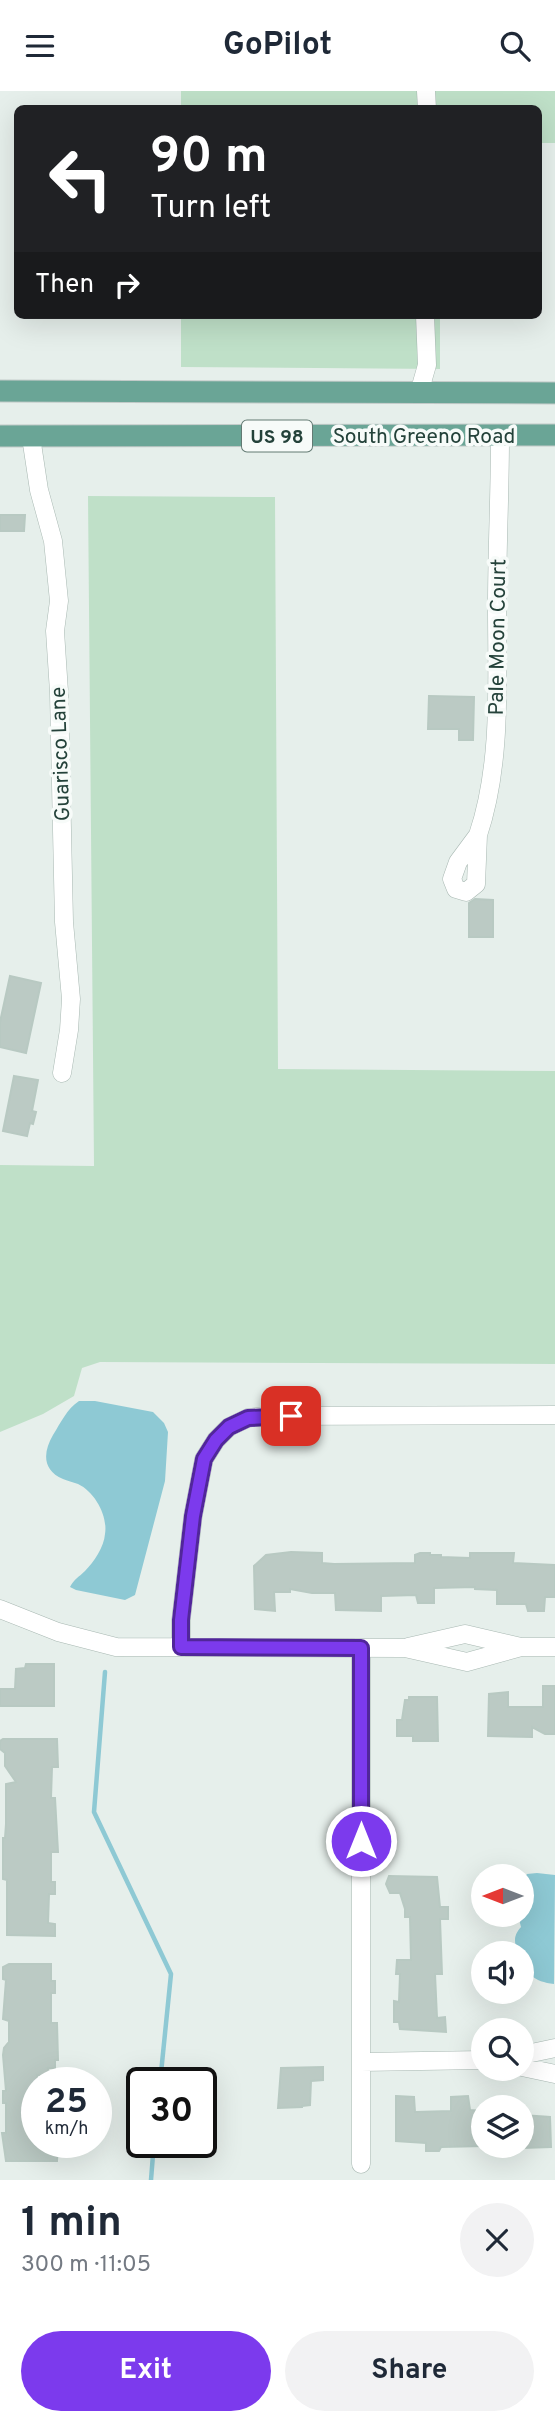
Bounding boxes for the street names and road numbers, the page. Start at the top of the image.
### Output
road number: US 98 [242,421,312,451]
street label: South Greeno Road [333,424,515,451]
street label: Pale Moon Court [484,558,513,716]
street label: Guarisco Lane [46,686,77,822]

